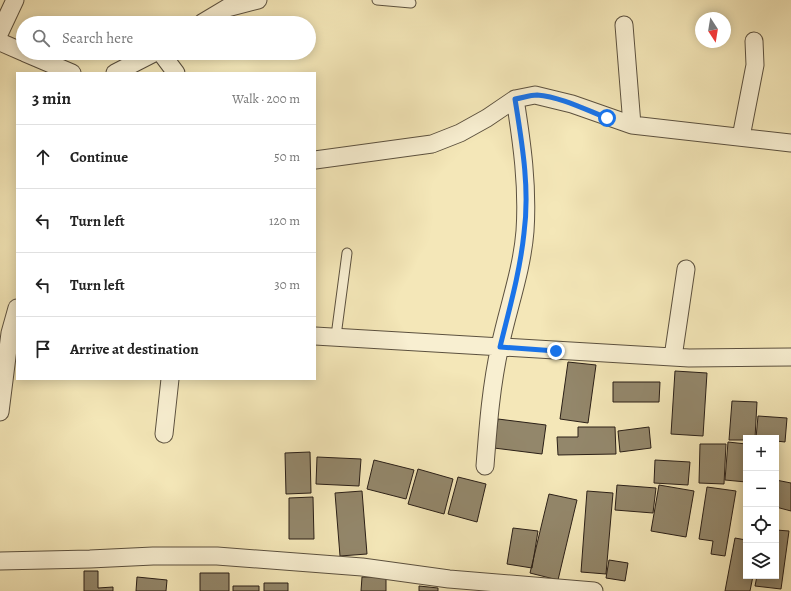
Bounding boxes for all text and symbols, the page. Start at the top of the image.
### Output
north arrow [695,12,731,48]
search box [16,16,316,60]
icon: search [30,27,52,49]
text: Search here [62,28,133,48]
text: 3 min [32,87,71,110]
text: Walk · 200 m [232,90,300,107]
route start [598,109,616,127]
icon: ahead [32,146,54,168]
text: Continue [70,147,128,167]
text: 50 m [274,148,300,165]
icon: left [32,210,54,232]
text: Turn left [70,211,125,231]
text: 120 m [269,212,300,229]
icon: left [32,274,54,296]
text: Turn left [70,275,125,295]
text: 30 m [274,276,300,293]
icon: arrive [32,338,54,360]
text: Arrive at destination [70,339,199,359]
route end [547,342,565,360]
map controls [743,435,779,579]
button: + [743,435,779,471]
button: − [743,471,779,507]
button: locate [743,507,779,543]
button: layers [743,543,779,579]

